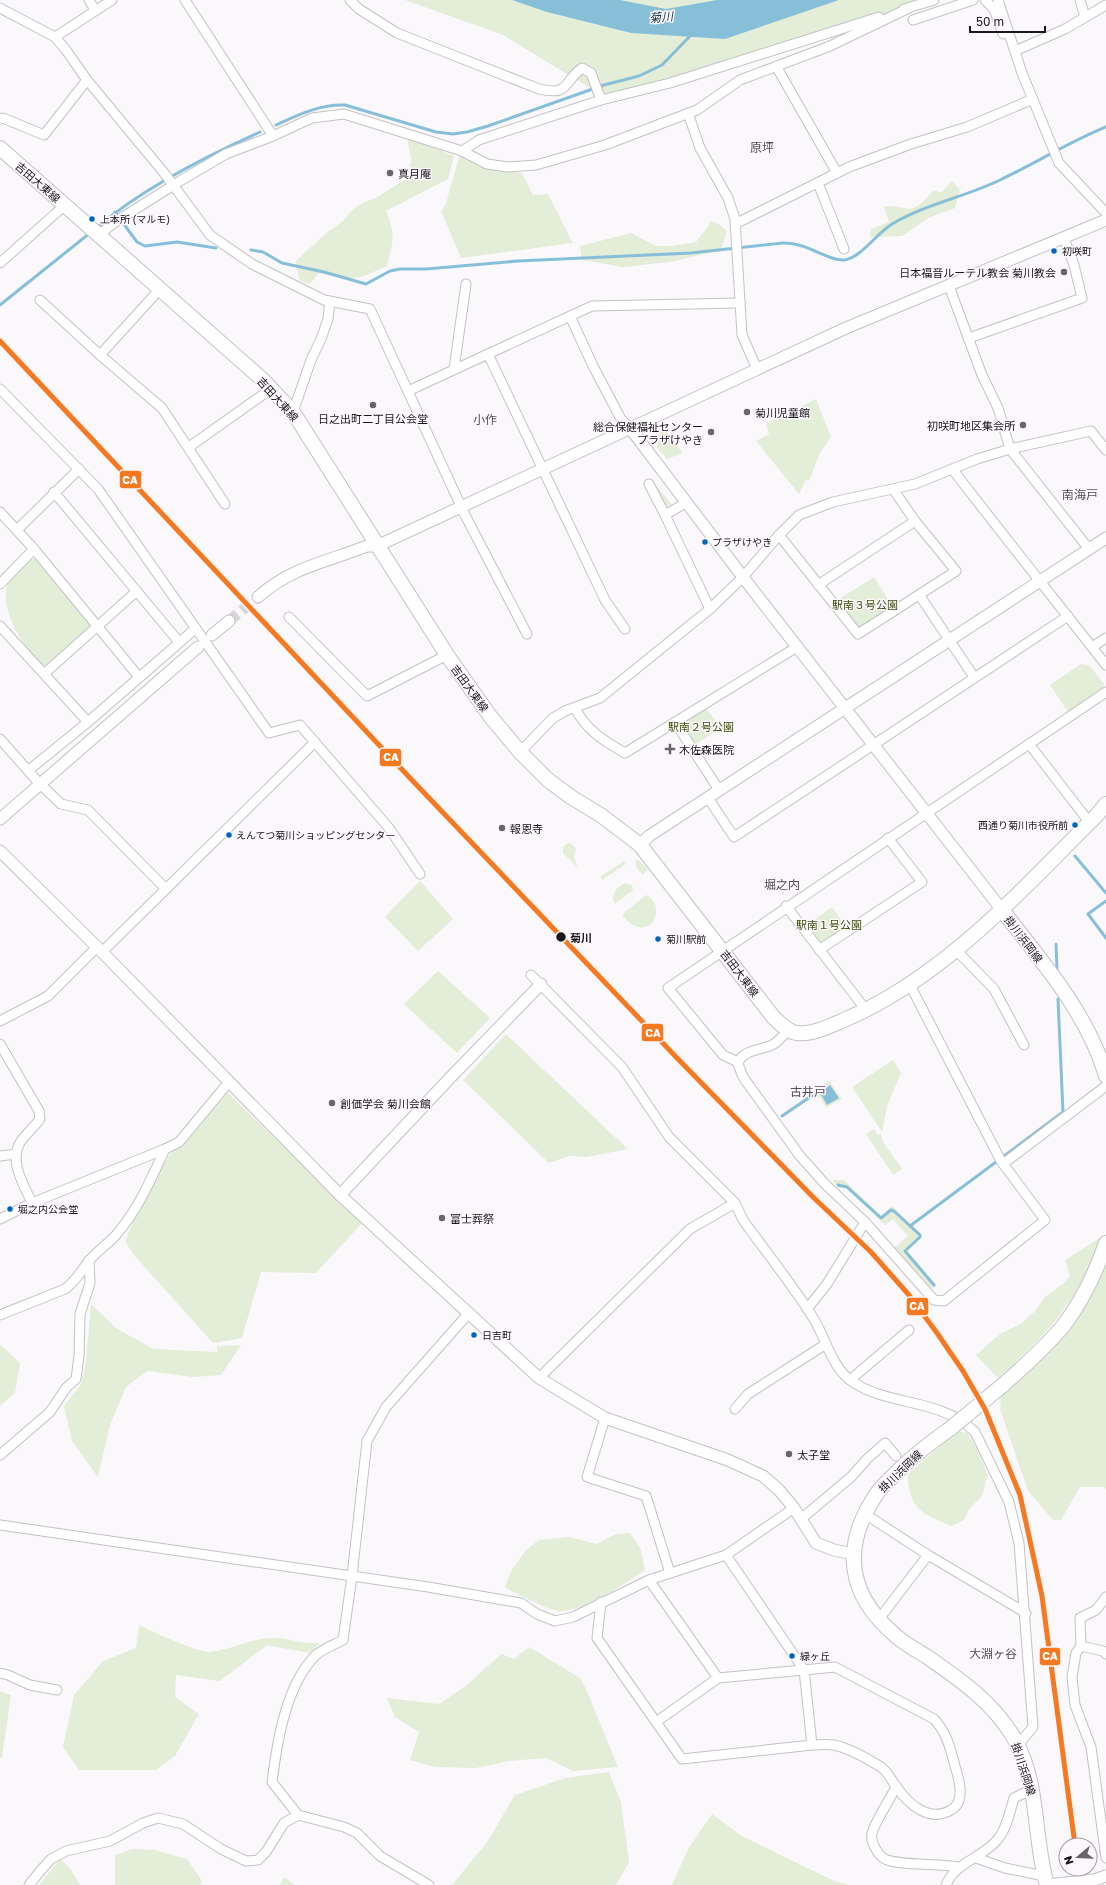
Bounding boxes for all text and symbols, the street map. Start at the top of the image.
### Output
water label: 菊川 [648,8,676,26]
scale bar [970,8,1045,34]
text: 50 m [976,14,1004,29]
district label: 原坪 [750,140,774,155]
street label: 吉田大東線 [13,159,63,205]
place label: 真月庵 [398,167,431,180]
marker: 真月庵 [385,168,395,178]
place label: 上本所 (マルモ) [100,213,170,225]
marker: 上本所 (マルモ) [87,214,97,224]
place label: 初咲町 [1062,245,1092,257]
marker: 初咲町 [1049,246,1059,256]
place label: 日本福音ルーテル教会 菊川教会 [899,266,1056,279]
marker: 日本福音ルーテル教会 菊川教会 [1059,267,1069,277]
street label: 吉田大東線 [255,374,301,424]
marker: 日之出町二丁目公会堂 [368,400,378,410]
place label: 菊川児童館 [755,406,810,419]
marker: 菊川児童館 [742,407,752,417]
place label: 日之出町二丁目公会堂 [318,412,428,425]
district label: 小作 [473,412,497,427]
place label: 初咲町地区集会所 [927,419,1016,432]
place label: 総合保健福祉センター プラザけやき [593,420,703,446]
marker: 初咲町地区集会所 [1018,420,1028,430]
marker: 総合保健福祉センター プラザけやき [706,427,716,437]
line badge: CA [119,470,142,489]
text: CA [122,473,138,486]
district label: 南海戸 [1062,487,1098,502]
place label: プラザけやき [712,536,772,548]
marker: プラザけやき [700,537,710,547]
park label: 駅南３号公園 [832,598,898,611]
street label: 吉田大東線 [449,662,491,714]
park label: 駅南２号公園 [668,720,734,733]
marker: 木佐森医院 [664,743,676,755]
place label: 木佐森医院 [679,743,734,756]
line badge: CA [379,748,402,767]
text: CA [383,750,399,763]
place label: 西通り菊川市役所前 [978,819,1068,831]
marker: 西通り菊川市役所前 [1070,820,1080,830]
place label: 報恩寺 [510,822,543,835]
marker: 報恩寺 [497,823,507,833]
place label: えんてつ菊川ショッピングセンター [236,829,395,841]
marker: えんてつ菊川ショッピングセンター [224,830,234,840]
district label: 堀之内 [764,877,800,892]
street label: 掛川浜岡線 [1002,913,1046,965]
park label: 駅南１号公園 [796,918,862,931]
marker: 菊川 [554,930,568,944]
place label: 菊川 [570,931,592,944]
place label: 菊川駅前 [666,933,706,945]
marker: 菊川駅前 [653,934,663,944]
street label: 吉田大東線 [718,947,762,999]
line badge: CA [641,1023,664,1042]
text: CA [645,1026,661,1039]
district label: 古井戸 [790,1084,826,1099]
place label: 創価学会 菊川会館 [340,1097,431,1110]
marker: 創価学会 菊川会館 [327,1098,337,1108]
place label: 堀之内公会堂 [18,1203,78,1215]
marker: 堀之内公会堂 [5,1204,15,1214]
place label: 富士葬祭 [450,1212,494,1225]
marker: 富士葬祭 [437,1213,447,1223]
line badge: CA [906,1297,929,1316]
text: CA [909,1299,925,1312]
place label: 日吉町 [482,1329,512,1341]
marker: 日吉町 [469,1330,479,1340]
street label: 掛川浜岡線 [876,1447,924,1495]
place label: 太子堂 [797,1448,830,1461]
marker: 太子堂 [784,1449,794,1459]
district label: 大淵ヶ谷 [969,1646,1017,1661]
line badge: CA [1039,1647,1061,1666]
text: CA [1042,1649,1058,1662]
place label: 緑ヶ丘 [800,1650,830,1662]
marker: 緑ヶ丘 [787,1651,797,1661]
street label: 掛川浜岡線 [1009,1741,1039,1797]
north arrow [1058,1837,1098,1877]
text: N [1061,1854,1076,1866]

